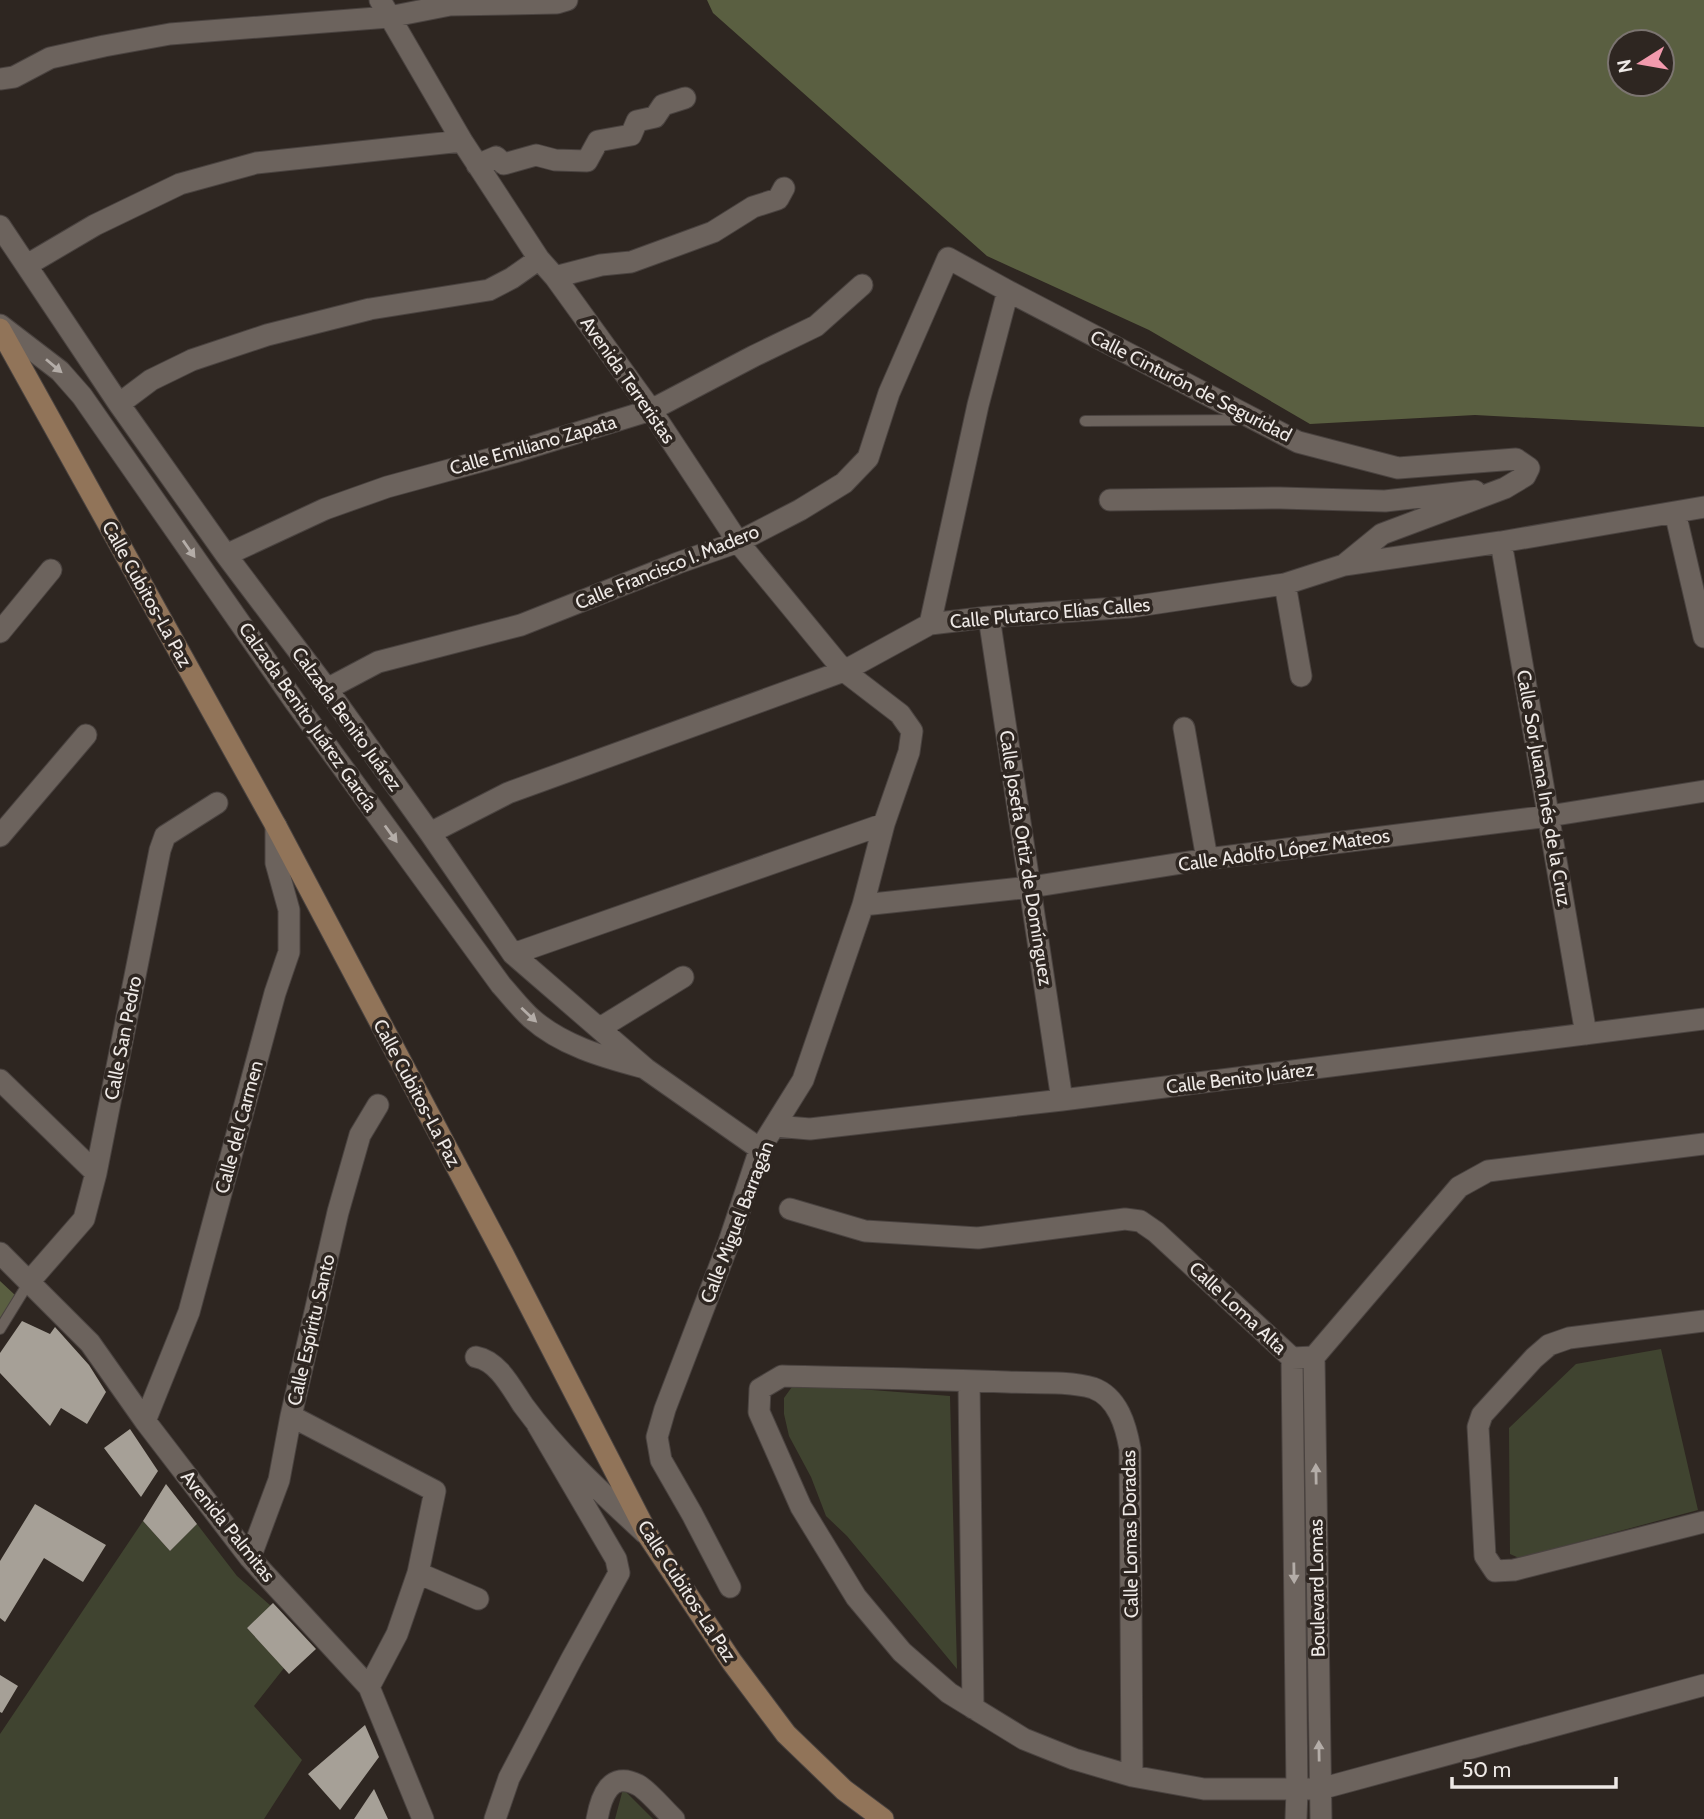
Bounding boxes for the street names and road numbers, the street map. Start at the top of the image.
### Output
street label: Avenida Terreristas [576,312,680,448]
street label: Calle Cinturón de Seguridad [1086,325,1296,447]
street label: Calle Emiliano Zapata [447,410,619,480]
street label: Calle Cubitos-La Paz [97,517,197,671]
street label: Calle Francisco I. Madero [572,520,762,614]
street label: Calle Plutarco Elías Calles [949,593,1151,633]
street label: Calzada Benito Juárez García [234,618,382,816]
street label: Calzada Benito Juárez [287,643,407,795]
street label: Calle Sor Juana Inés de la Cruz [1512,668,1576,908]
street label: Calle Josefa Ortiz de Domínguez [994,729,1058,987]
street label: Calle Adolfo López Mateos [1177,824,1391,876]
street label: Calle San Pedro [100,974,146,1102]
street label: Calle Cubitos-La Paz [368,1015,466,1171]
street label: Calle del Carmen [210,1058,268,1196]
street label: Calle Benito Juárez [1165,1058,1315,1098]
street label: Calle Miguel Barragán [696,1138,778,1306]
street label: Calle Espíritu Santo [282,1252,340,1408]
street label: Calle Loma Alta [1184,1257,1292,1359]
street label: Calle Lomas Doradas [1117,1450,1143,1618]
street label: Avenida Palmitas [176,1466,280,1587]
street label: Calle Cubitos-La Paz [633,1516,741,1666]
street label: Boulevard Lomas [1304,1519,1330,1657]

